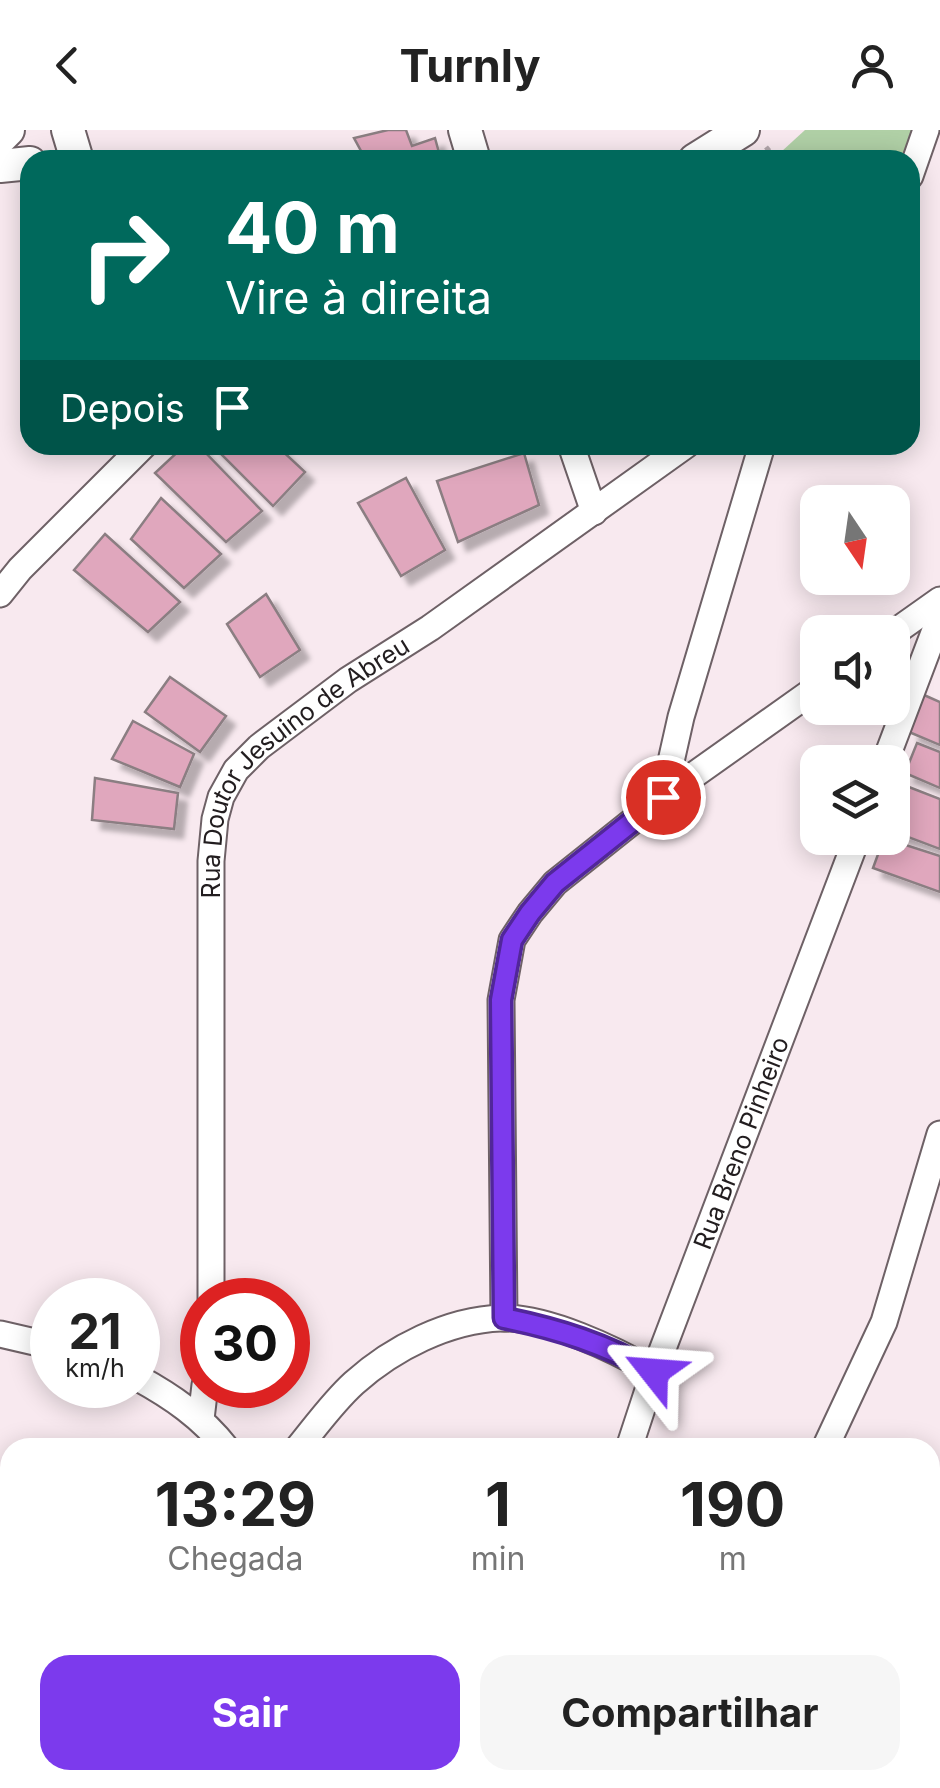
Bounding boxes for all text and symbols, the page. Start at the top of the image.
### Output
icon: back [40,38,95,93]
text: Turnly [399,38,541,93]
icon: person [845,38,900,93]
text: 40 m [225,185,400,270]
icon: right [60,190,190,320]
text: Vire à direita [225,270,492,325]
icon: arrive [205,380,260,435]
text: Depois [60,385,185,431]
north arrow [800,485,910,595]
map controls [800,485,910,855]
button: sound [800,615,910,725]
street label: Rua Doutor Jesuino de Abreu [195,630,415,898]
button: layers [800,745,910,855]
pin [621,755,706,840]
icon: arrive [636,770,691,825]
street label: Rua Breno Pinheiro [687,1033,795,1253]
speed limit sign: 30 [180,1278,310,1408]
text: 21 [68,1301,122,1361]
position arrow [602,1320,706,1424]
text: km/h [65,1353,125,1383]
text: 13:29 [155,1468,316,1540]
text: 1 [485,1468,511,1540]
text: 190 [680,1468,785,1540]
text: Chegada [167,1539,303,1578]
text: min [471,1539,525,1578]
text: m [719,1539,747,1578]
button: Sair [40,1655,460,1770]
button: Compartilhar [480,1655,900,1770]

